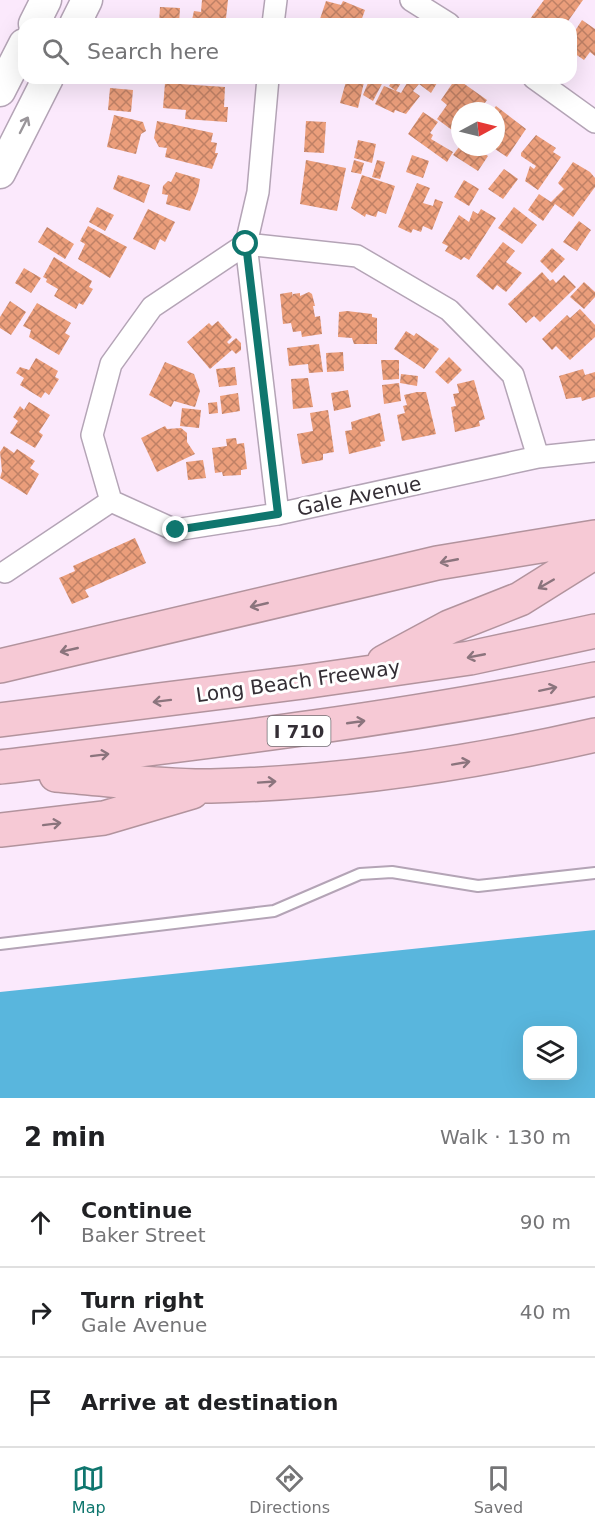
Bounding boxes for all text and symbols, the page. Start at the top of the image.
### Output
search box [18,18,577,84]
icon: search [39,35,72,68]
text: Search here [87,39,219,64]
north arrow [451,102,505,156]
one-way arrow [19,117,30,135]
route start [232,230,258,256]
street label: Gale Avenue [295,471,423,521]
route end [162,516,188,542]
one-way arrow [439,556,459,567]
one-way arrow [538,578,555,590]
one-way arrow [250,600,269,612]
one-way arrow [60,644,79,656]
one-way arrow [467,651,486,662]
street label: Long Beach Freeway [194,655,402,707]
one-way arrow [538,683,557,694]
one-way arrow [153,695,173,706]
road number: I 710 [268,716,330,746]
one-way arrow [345,717,365,728]
one-way arrow [89,749,109,760]
one-way arrow [451,757,471,768]
one-way arrow [257,776,277,787]
one-way arrow [41,819,61,830]
map controls [523,1026,577,1080]
button: layers [523,1026,577,1080]
text: 2 min [24,1122,106,1152]
text: Walk · 130 m [440,1125,571,1149]
text: Continue [81,1198,192,1223]
icon: ahead [24,1206,57,1239]
text: 90 m [520,1210,571,1234]
text: Baker Street [81,1223,206,1247]
text: Turn right [81,1288,204,1313]
icon: right [24,1296,57,1329]
text: 40 m [520,1300,571,1324]
text: Gale Avenue [81,1313,207,1337]
icon: arrive [24,1386,57,1419]
text: Arrive at destination [81,1390,338,1415]
tab: Map [72,1462,106,1517]
tab: Directions [249,1462,330,1517]
tab: Saved [474,1462,523,1517]

